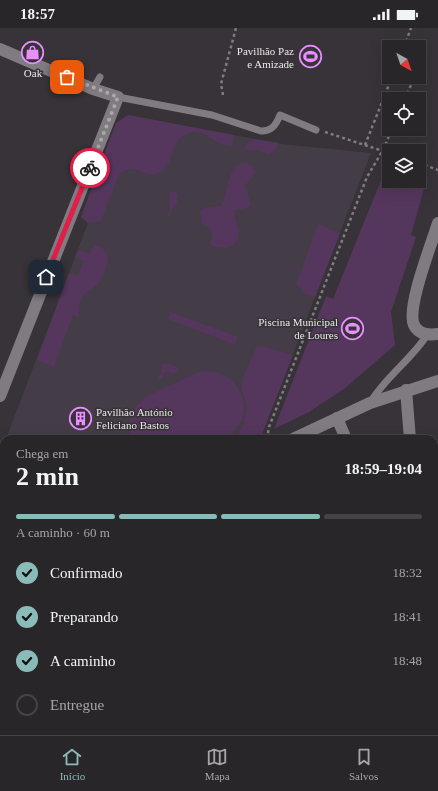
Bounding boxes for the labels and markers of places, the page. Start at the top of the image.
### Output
shop icon: Oak [20,40,46,66]
sports icon: Pavilhão Paz e Amizade [297,44,323,70]
place label: Pavilhão Paz e Amizade [237,45,294,70]
pin [50,60,84,94]
place label: Oak [24,67,43,79]
pin [29,260,63,294]
sports icon: Piscina Municipal de Loures [340,315,366,341]
place label: Piscina Municipal de Loures [258,316,338,341]
building icon: Pavilhão António Feliciano Bastos [68,405,94,431]
place label: Pavilhão António Feliciano Bastos [96,406,173,431]

